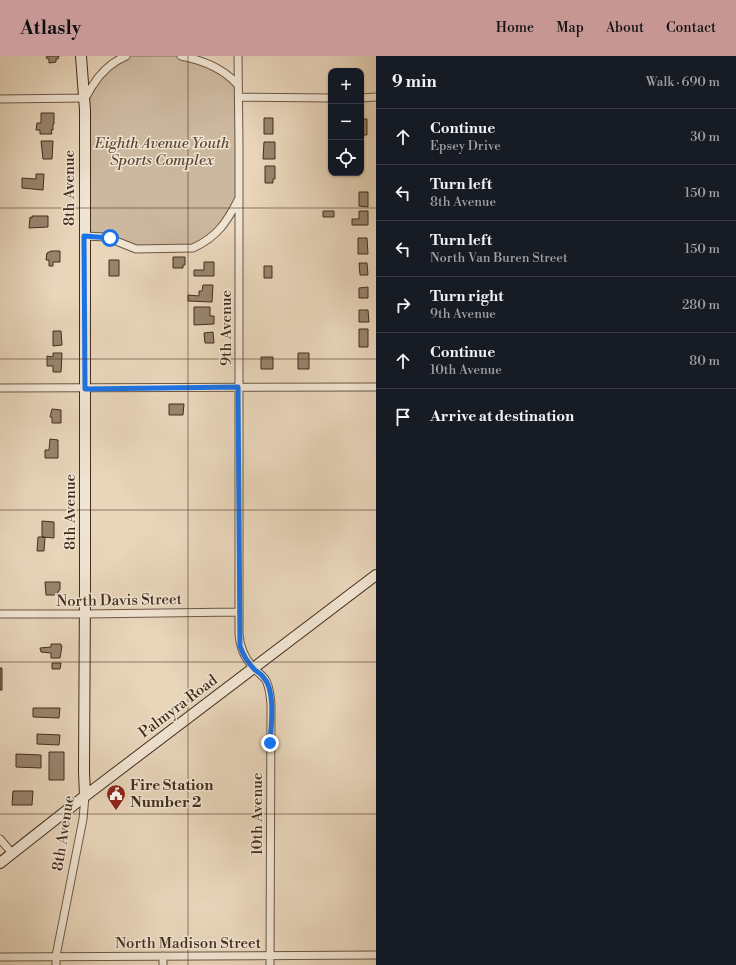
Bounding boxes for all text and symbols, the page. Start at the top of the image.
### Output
text: Atlasly [20,16,81,40]
text: Home [496,19,534,37]
text: Map [556,19,584,37]
text: About [606,19,644,37]
text: Contact [666,19,716,37]
map controls [328,68,364,176]
button: + [328,68,364,104]
text: 9 min [392,71,437,93]
text: Walk · 690 m [646,74,720,90]
button: − [328,104,364,140]
text: Continue [430,119,495,138]
icon: ahead [392,126,414,148]
text: 30 m [690,129,720,145]
park label: Eighth Avenue Youth Sports Complex [94,134,230,170]
text: Epsey Drive [430,138,501,154]
button: locate [328,140,364,176]
street label: 8th Avenue [60,150,79,226]
text: Turn left [430,175,492,194]
icon: left [392,182,414,204]
text: 150 m [685,185,720,201]
text: 8th Avenue [430,194,496,210]
route start [101,229,119,247]
text: Turn left [430,231,492,250]
icon: left [392,238,414,260]
text: 150 m [685,241,720,257]
text: North Van Buren Street [430,250,568,266]
text: Turn right [430,287,504,306]
street label: 9th Avenue [217,290,236,366]
icon: right [392,294,414,316]
text: 280 m [682,297,720,313]
text: 9th Avenue [430,306,496,322]
text: Continue [430,343,495,362]
icon: ahead [392,350,414,372]
text: 80 m [689,353,720,369]
text: 10th Avenue [430,362,502,378]
icon: arrive [392,406,414,428]
text: Arrive at destination [430,407,574,426]
street label: 8th Avenue [61,474,80,550]
street label: North Davis Street [56,590,183,611]
street label: Palmyra Road [135,670,222,742]
route end [261,734,279,752]
street label: 10th Avenue [248,773,267,855]
place label: Fire Station Number 2 [130,776,214,812]
public building icon: Fire Station Number 2 [105,783,127,811]
street label: 8th Avenue [48,794,79,872]
street label: North Madison Street [115,934,262,953]

